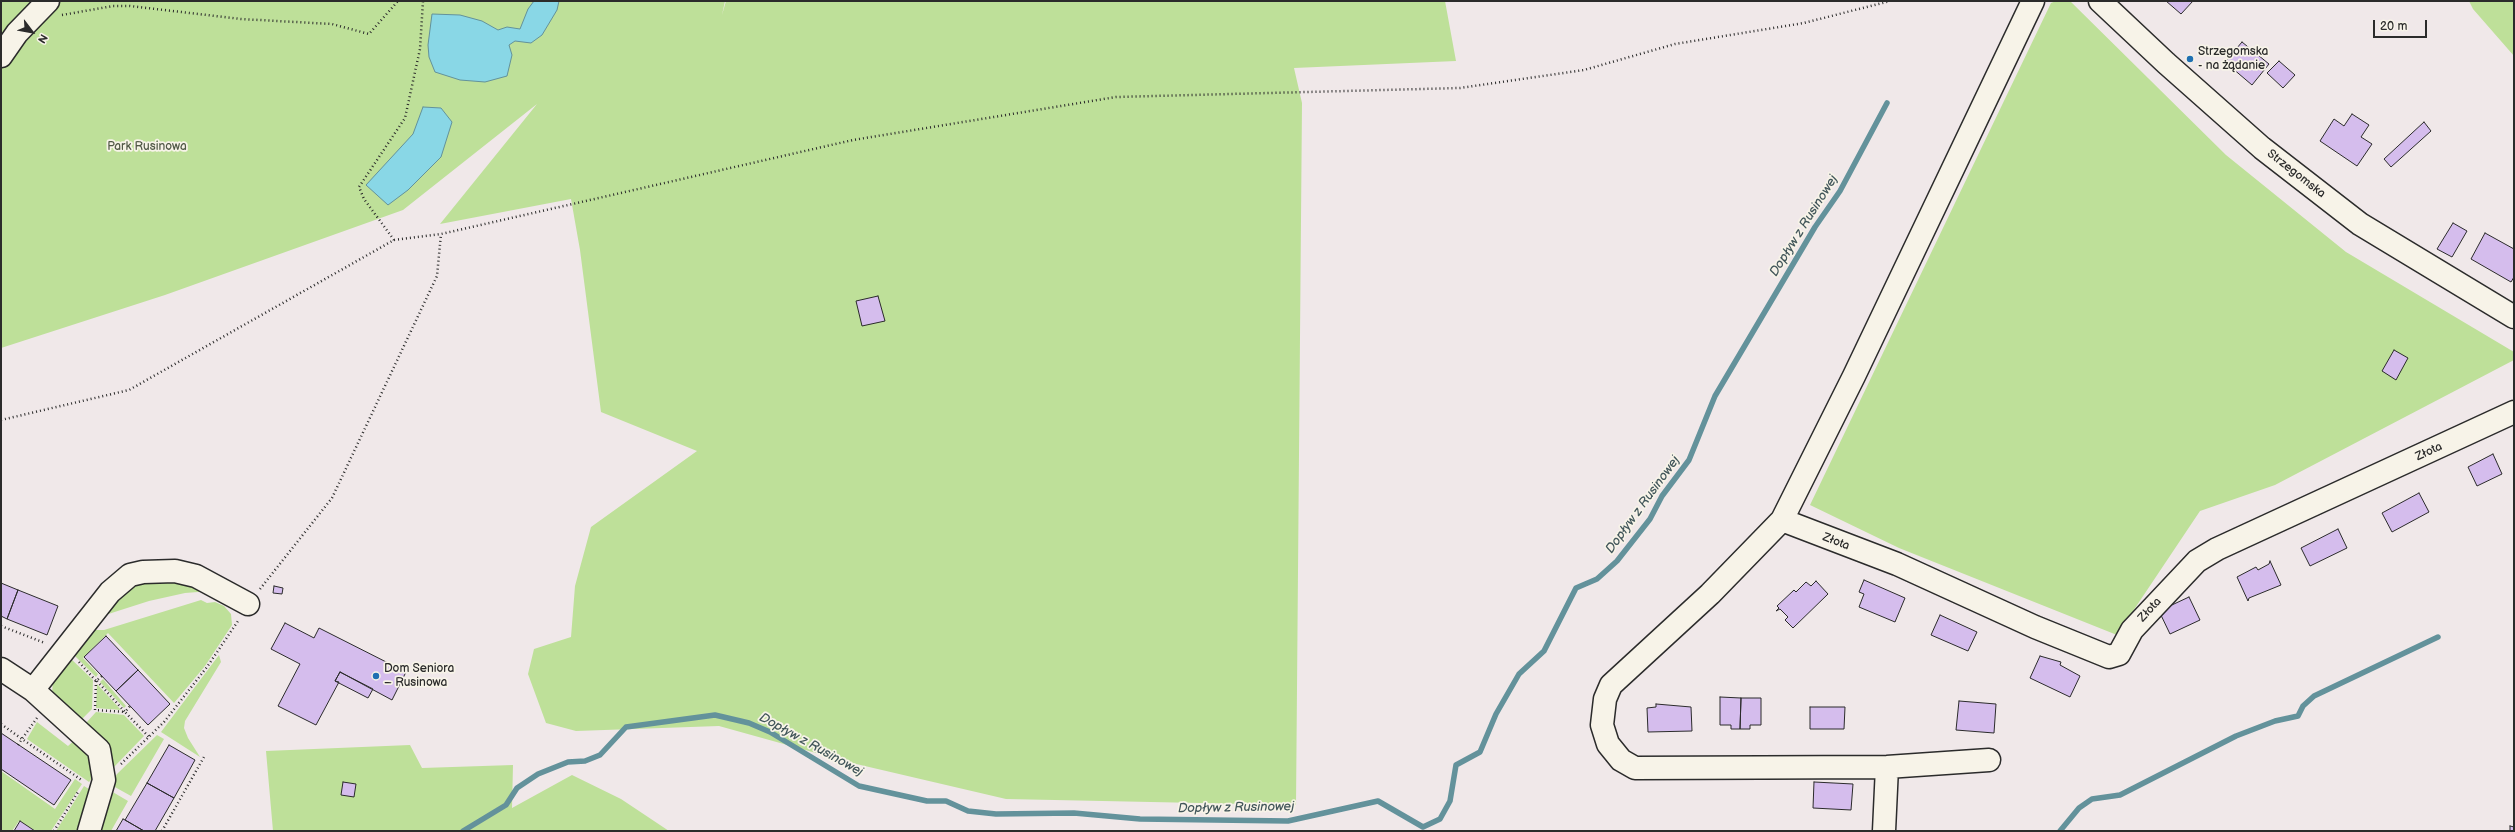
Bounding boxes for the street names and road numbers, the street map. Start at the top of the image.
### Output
street label: Strzegomska [2264,147,2328,201]
street label: Złota [2413,440,2445,464]
street label: Złota [1820,530,1852,554]
street label: Złota [2135,595,2165,625]

